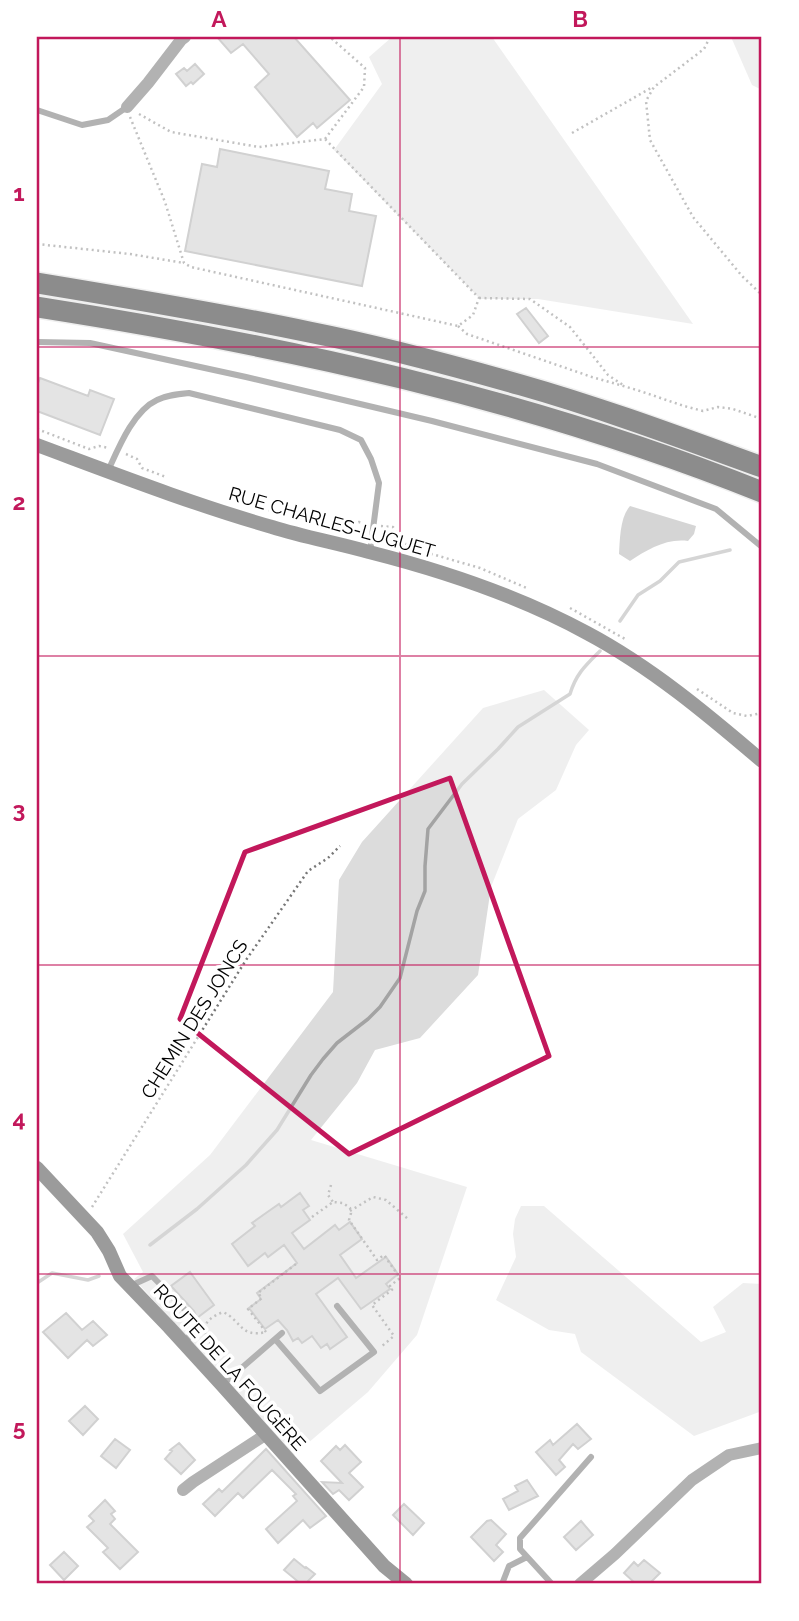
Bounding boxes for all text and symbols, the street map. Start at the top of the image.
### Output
text: A [211,5,227,32]
text: B [572,5,588,32]
text: 1 [13,179,25,206]
street label: RUE CHARLES-LUGUET [226,482,438,562]
text: 2 [13,488,25,515]
text: 3 [13,796,25,823]
street label: CHEMIN DES JONCS [136,936,252,1102]
text: 4 [12,1105,26,1132]
street label: ROUTE DE LA FOUGÈRE [150,1279,310,1455]
text: 5 [13,1414,26,1441]

